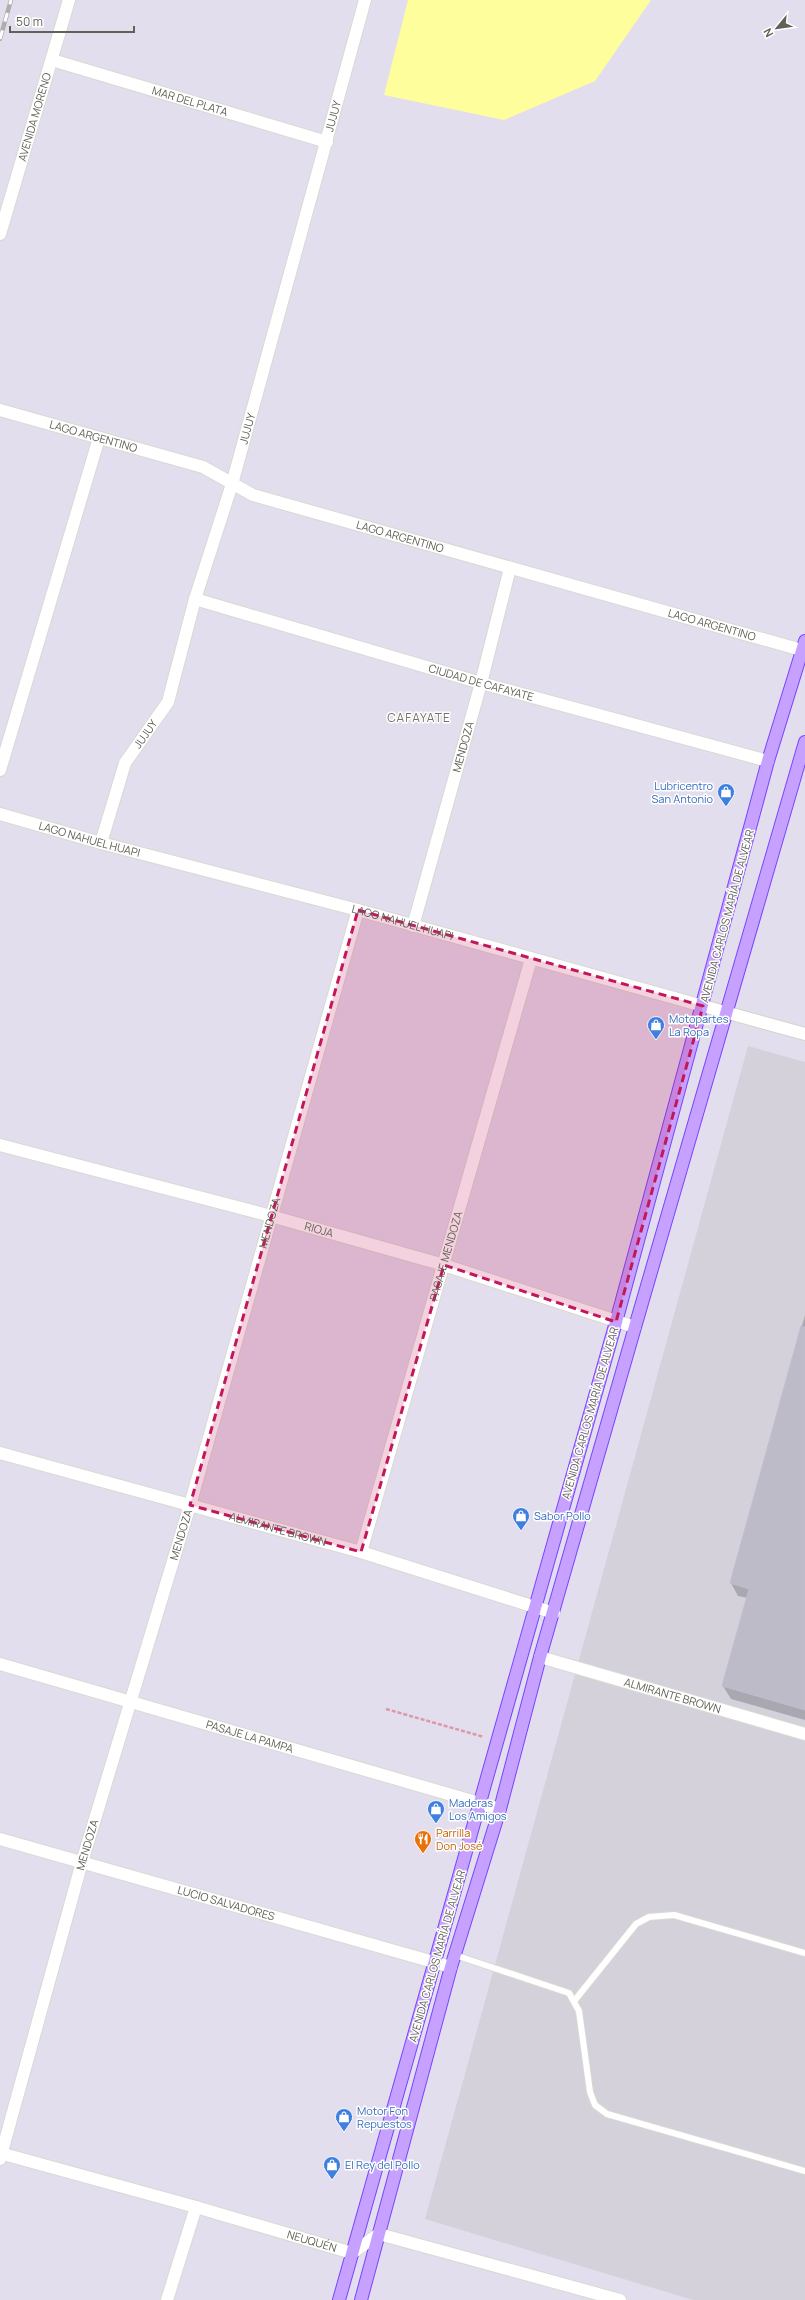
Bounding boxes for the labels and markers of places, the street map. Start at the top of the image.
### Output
place label: Lubricentro San Antonio [652,778,713,806]
shop icon: Lubricentro San Antonio [716,782,736,807]
place label: Motopartes La Ropa [669,1011,729,1039]
shop icon: Motopartes La Ropa [646,1015,666,1040]
shop icon: Sabor Pollo [511,1506,531,1531]
place label: Sabor Pollo [534,1508,591,1523]
place label: Maderas Los Amigos [449,1795,507,1823]
shop icon: Maderas Los Amigos [426,1799,446,1824]
place label: Parrilla Don José [436,1825,483,1853]
restaurant icon: Parrilla Don José [413,1829,433,1854]
place label: Motor Fon Repuestos [357,2103,412,2131]
shop icon: Motor Fon Repuestos [334,2107,354,2132]
shop icon: El Rey del Pollo [322,2155,342,2180]
place label: El Rey del Pollo [345,2157,420,2172]

